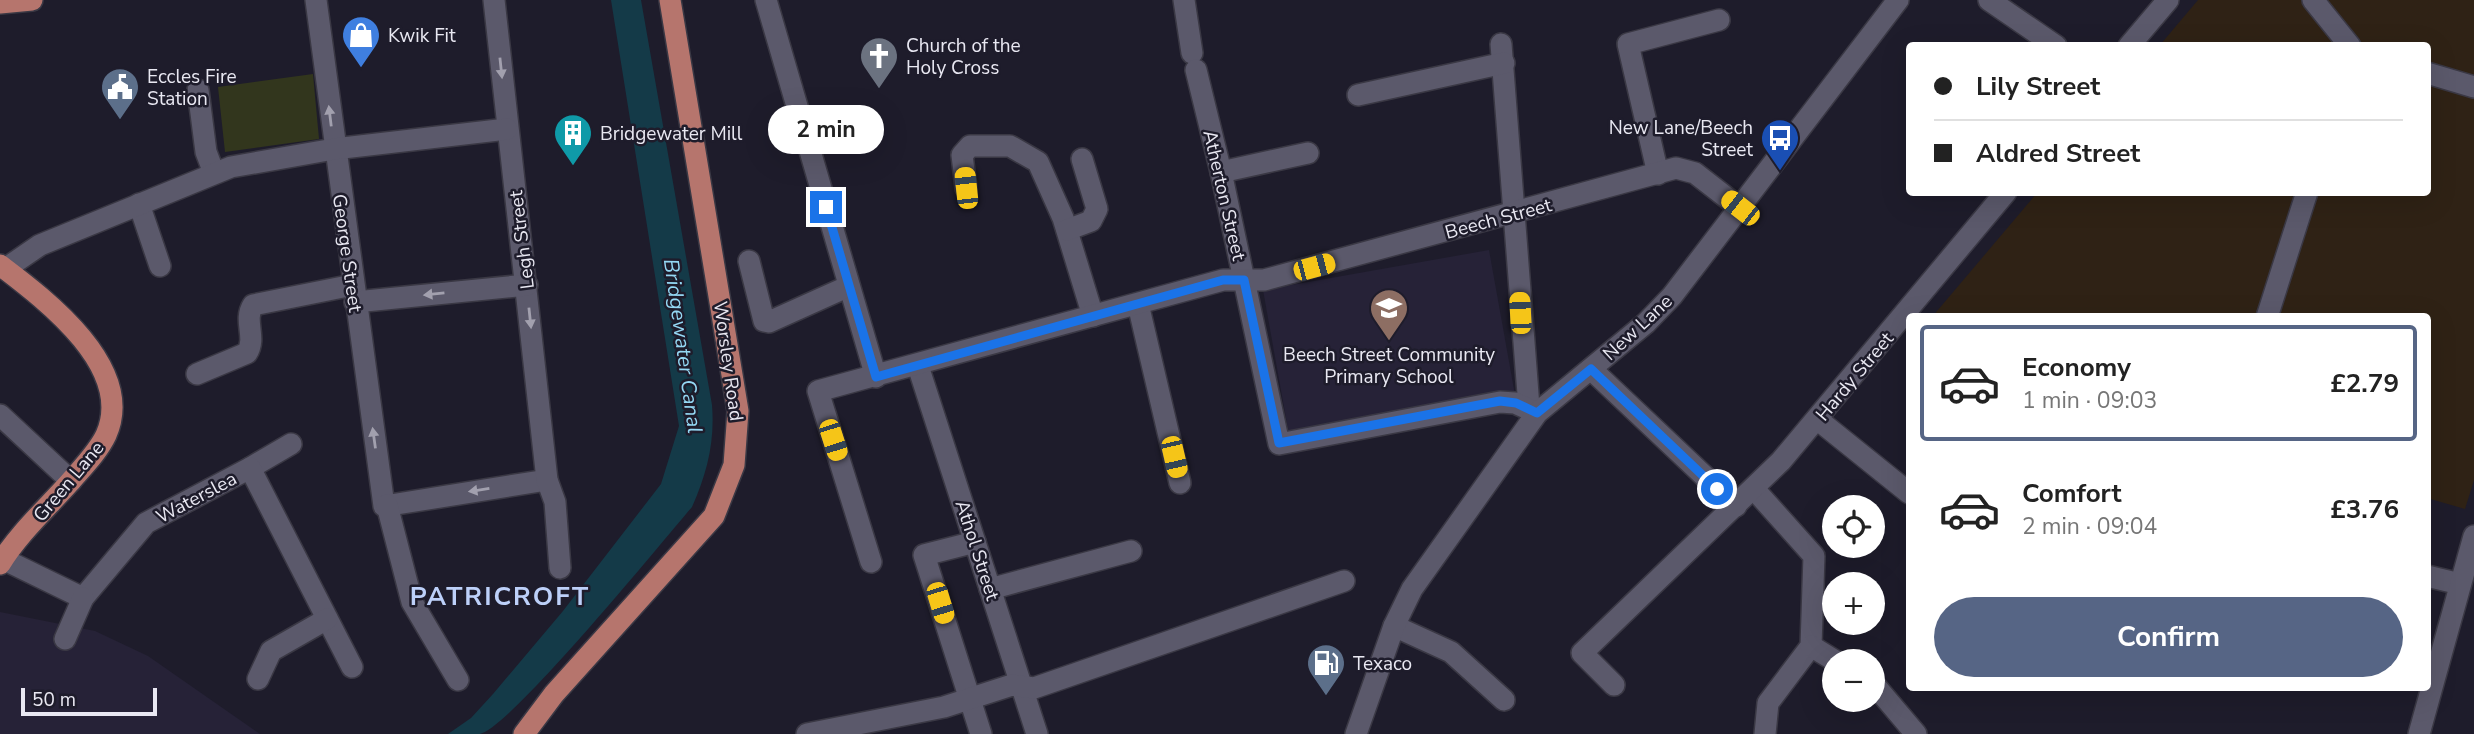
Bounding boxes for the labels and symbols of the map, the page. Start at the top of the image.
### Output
shop icon: Kwik Fit [340,14,382,69]
place label: Kwik Fit [388,23,456,49]
place label: Church of the Holy Cross [906,33,1021,81]
church icon: Church of the Holy Cross [858,35,900,90]
one-way arrow [496,57,507,79]
place label: Eccles Fire Station [147,64,237,112]
public building icon: Eccles Fire Station [99,66,141,121]
one-way arrow [325,105,336,127]
callout: 2 min [768,106,884,154]
building icon: Bridgewater Mill [552,112,594,167]
place label: New Lane/Beech Street [1609,115,1753,163]
bus stop icon: New Lane/Beech Street [1759,117,1801,172]
place label: Bridgewater Mill [600,121,743,147]
street label: Atherton Street [1196,127,1252,263]
car [954,166,979,210]
car [1717,187,1764,229]
street label: Legh Street [503,189,541,291]
route end [810,191,842,223]
street label: George Street [326,192,368,314]
street label: Beech Street [1442,192,1555,246]
car [1291,251,1338,283]
water label: Bridgewater Canal [657,257,709,435]
school or university icon: Beech Street Community Primary School [1368,287,1410,342]
one-way arrow [423,289,445,300]
street label: New Lane [1597,289,1678,367]
car [1509,291,1532,335]
street label: Worsley Road [707,300,749,423]
one-way arrow [525,307,536,329]
street label: Hardy Street [1810,326,1900,427]
place label: Beech Street Community Primary School [1283,342,1495,390]
car [817,417,850,463]
one-way arrow [368,427,379,449]
car [1160,434,1189,480]
street label: Green Lane [27,436,110,527]
street label: Waterslea [151,466,241,530]
route start [1701,473,1733,505]
one-way arrow [468,485,490,496]
street label: Athol Street [949,497,1006,604]
district label: PATRICROFT [410,579,590,614]
car [924,580,957,626]
fuel station icon: Texaco [1305,642,1347,697]
place label: Texaco [1353,651,1412,677]
scale bar [21,685,158,717]

